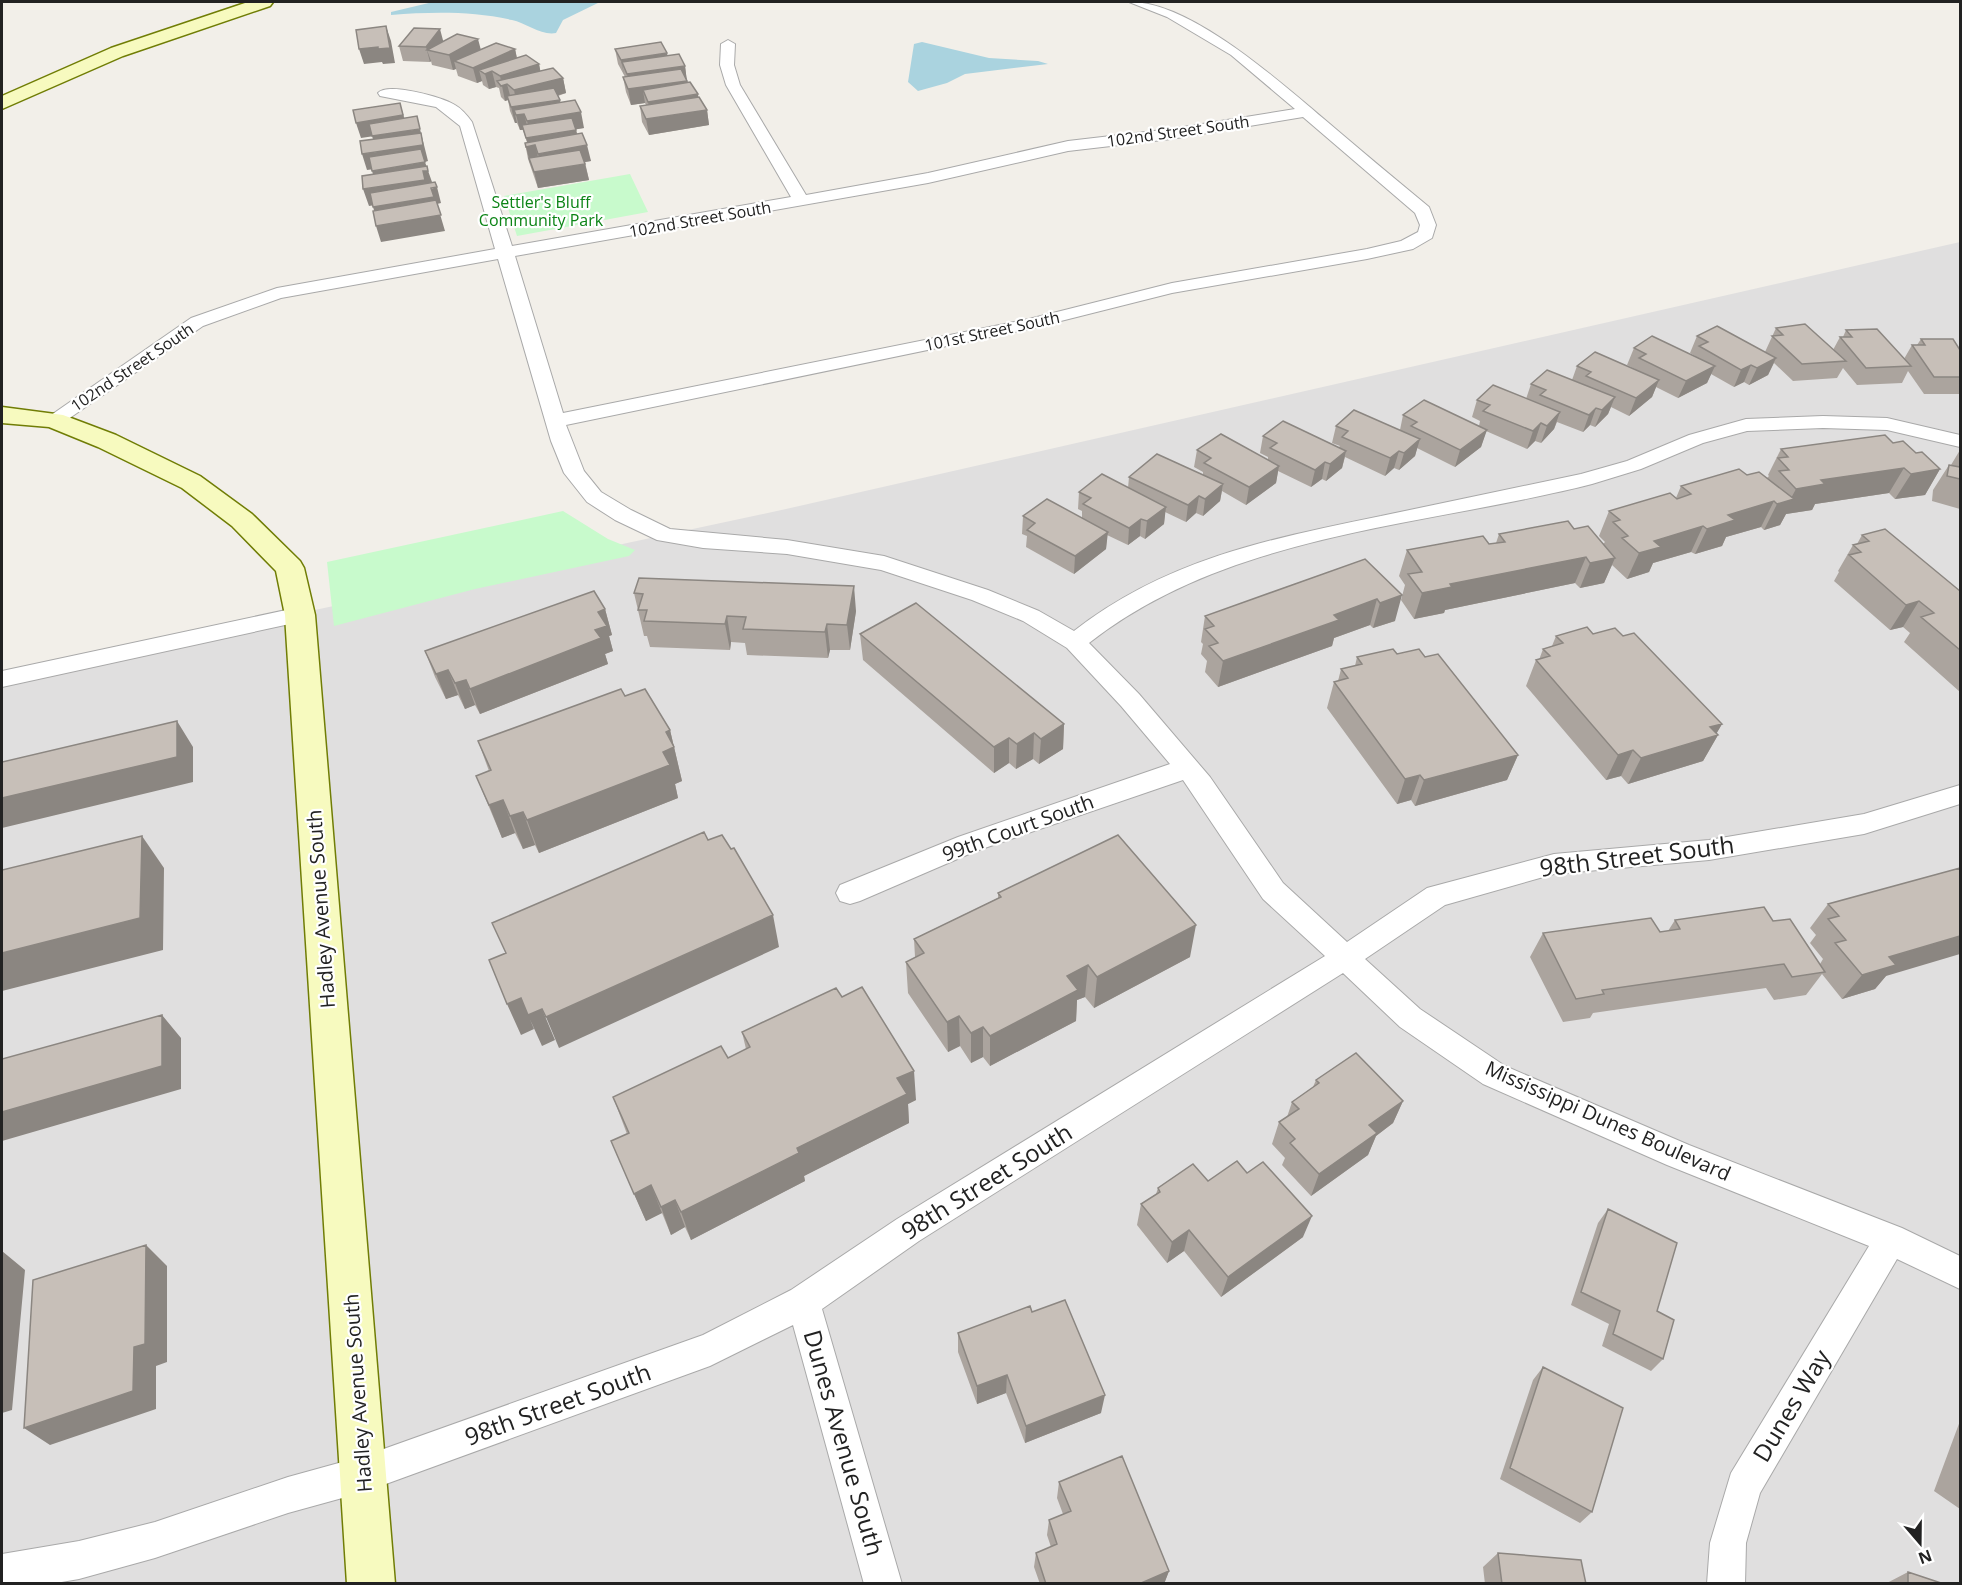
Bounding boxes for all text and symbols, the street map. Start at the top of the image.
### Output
street label: 102nd Street South [1105,110,1251,152]
park label: Settler's Bluff Community Park [479,191,604,231]
street label: 102nd Street South [627,196,773,242]
street label: 101st Street South [922,306,1062,356]
street label: 102nd Street South [66,318,198,416]
street label: 99th Court South [938,788,1097,867]
street label: Hadley Avenue South [300,809,341,1009]
street label: 98th Street South [1538,827,1736,884]
street label: Mississippi Dunes Boulevard [1481,1054,1735,1187]
street label: 98th Street South [894,1115,1078,1247]
street label: Hadley Avenue South [337,1293,378,1493]
street label: Dunes Avenue South [796,1326,892,1559]
street label: Dunes Way [1744,1342,1838,1468]
street label: 98th Street South [460,1355,655,1453]
north arrow [1890,1513,1950,1573]
text: N [1915,1545,1935,1570]

